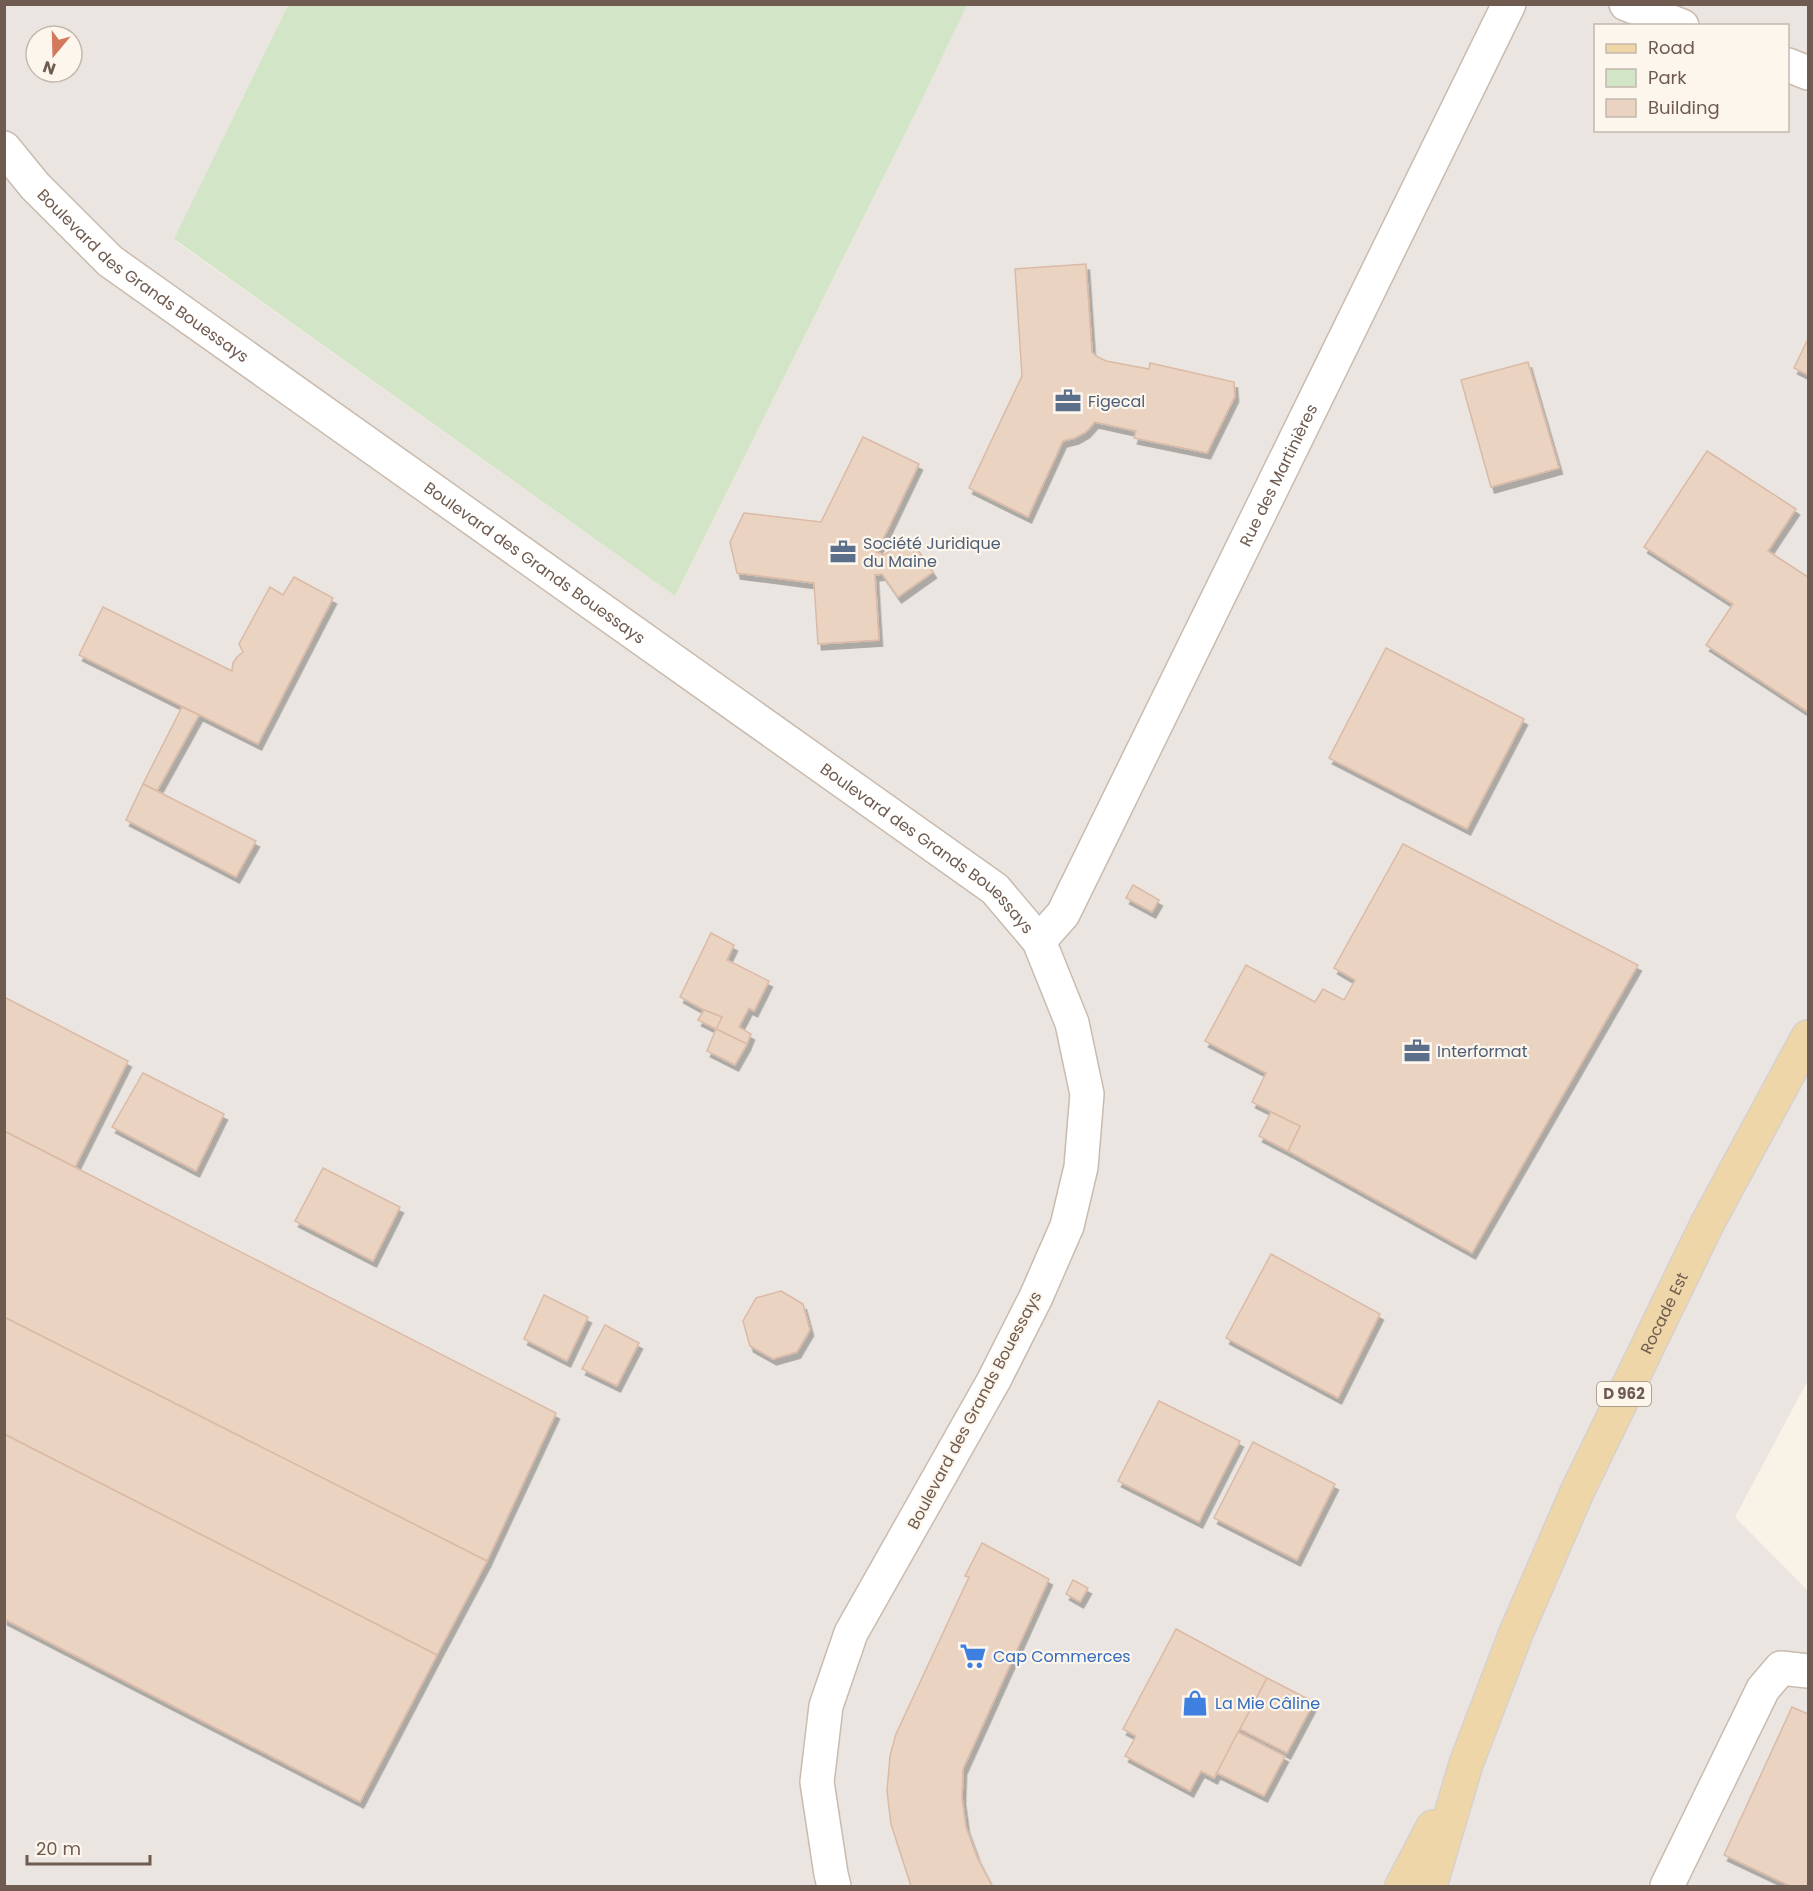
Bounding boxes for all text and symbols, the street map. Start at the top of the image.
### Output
north arrow [24,24,84,84]
legend [1594,24,1789,132]
text: Road [1648,35,1695,60]
text: N [40,55,59,81]
text: Park [1648,65,1687,90]
text: Building [1648,95,1720,120]
street label: Boulevard des Grands Bouessays [32,184,254,368]
office icon: Figecal [1053,386,1083,416]
place label: Figecal [1088,390,1145,413]
street label: Rue des Martinières [1234,400,1323,550]
street label: Boulevard des Grands Bouessays [419,476,650,649]
place label: Société Juridique du Maine [863,532,1001,573]
office icon: Société Juridique du Maine [828,537,858,567]
street label: Boulevard des Grands Bouessays [816,758,1039,939]
office icon: Interformat [1402,1036,1432,1066]
place label: Interformat [1437,1040,1528,1063]
street label: Rocade Est [1635,1268,1694,1358]
street label: Boulevard des Grands Bouessays [902,1287,1047,1533]
road number: D 962 [1597,1382,1651,1406]
supermarket icon: Cap Commerces [958,1641,988,1671]
place label: Cap Commerces [993,1645,1131,1668]
shop icon: La Mie Câline [1180,1688,1210,1718]
place label: La Mie Câline [1215,1692,1320,1715]
scale bar [27,1828,150,1866]
text: 20 m [36,1836,81,1861]

